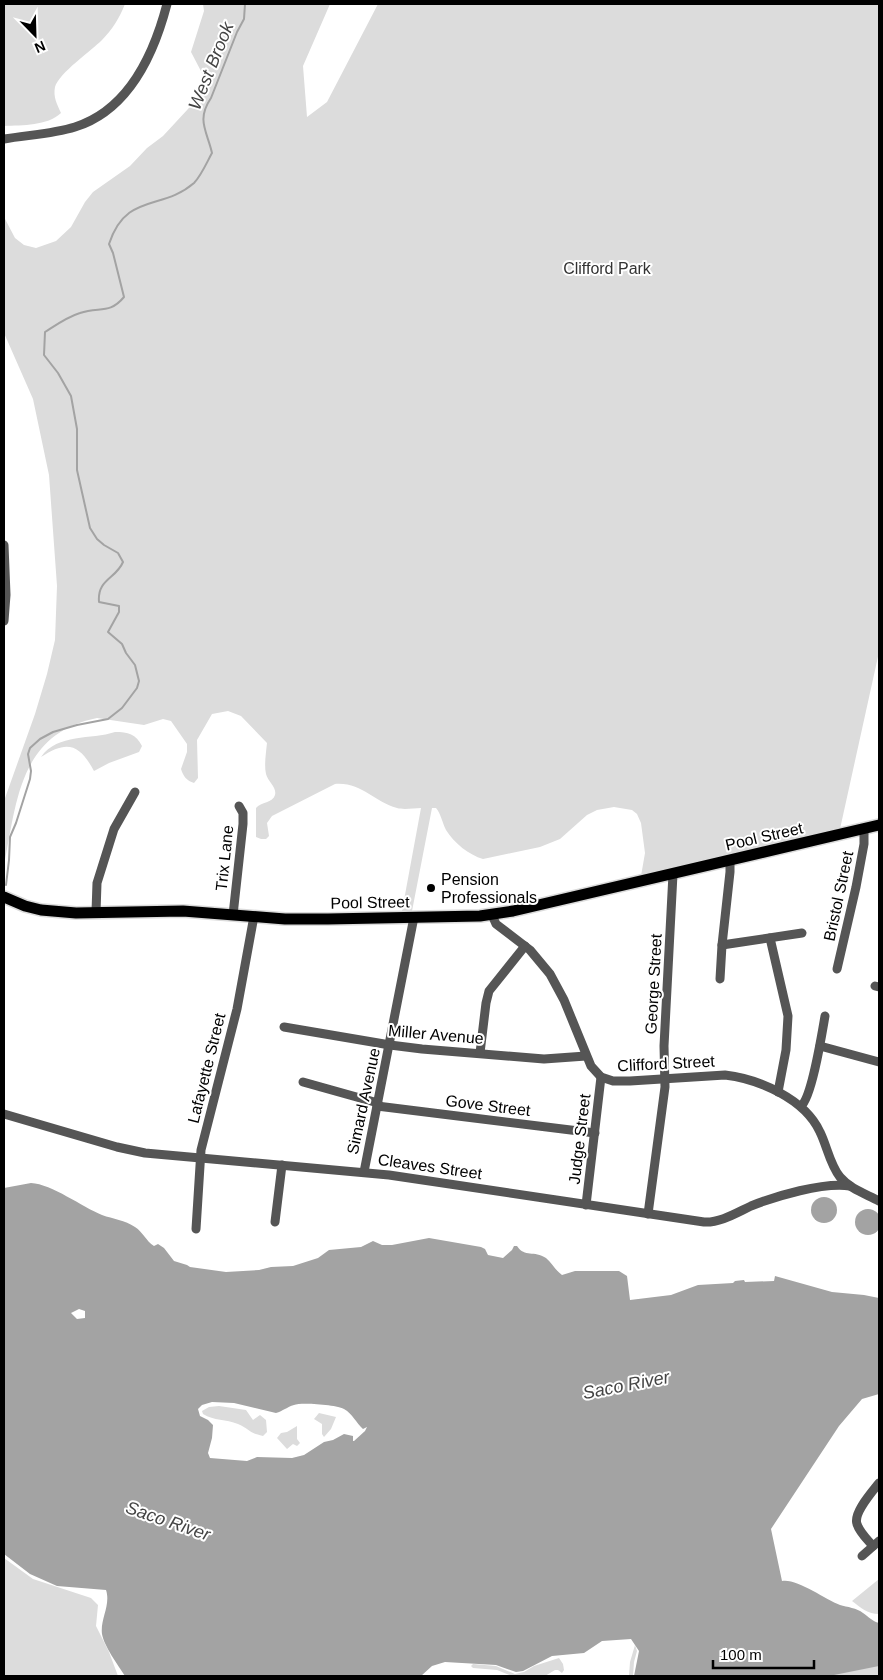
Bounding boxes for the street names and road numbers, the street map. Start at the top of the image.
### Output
street label: Pool Street [724,819,805,854]
street label: Trix Lane [213,824,236,892]
street label: Bristol Street [821,849,856,943]
street label: Pool Street [330,893,410,912]
street label: George Street [642,933,665,1035]
street label: Lafayette Street [185,1011,229,1125]
street label: Miller Avenue [388,1022,484,1047]
street label: Simard Avenue [344,1046,383,1156]
street label: Clifford Street [617,1052,716,1075]
street label: Gove Street [445,1092,532,1119]
street label: Judge Street [566,1092,594,1185]
street label: Cleaves Street [377,1151,484,1182]

